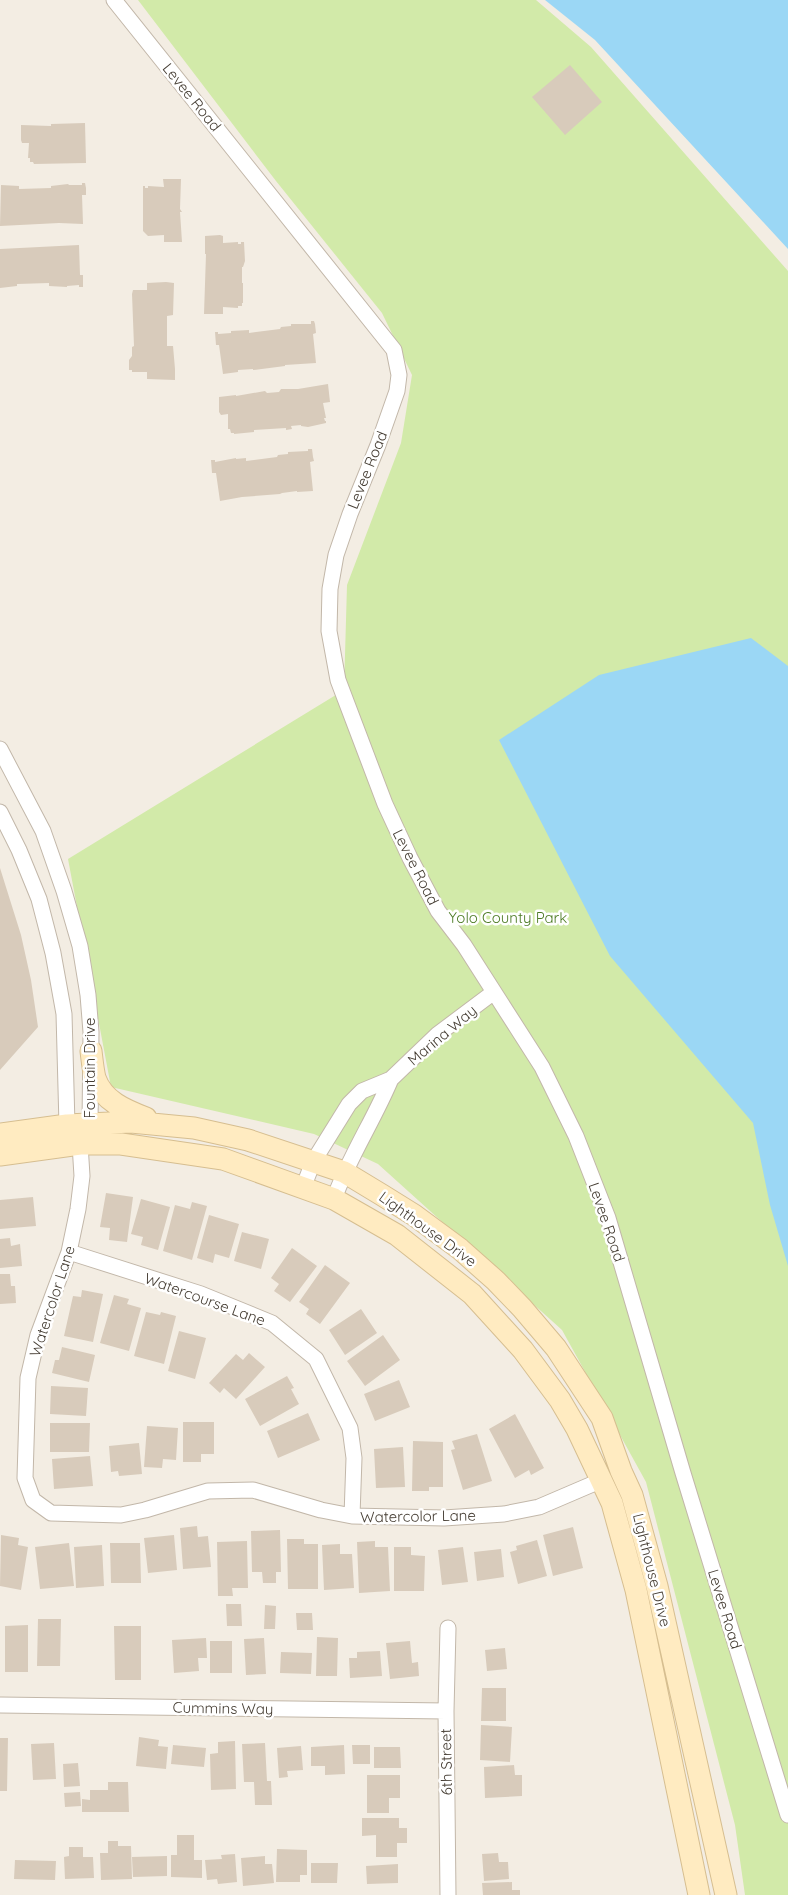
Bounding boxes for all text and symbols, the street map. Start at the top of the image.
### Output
street label: Levee Road [159,59,225,135]
street label: Levee Road [343,428,391,512]
street label: Levee Road [389,826,443,908]
park label: Yolo County Park [449,908,567,927]
street label: Marina Way [404,1001,480,1069]
street label: Fountain Drive [80,1018,99,1118]
street label: Levee Road [585,1180,629,1264]
street label: Lighthouse Drive [375,1187,481,1271]
street label: Watercolor Lane [25,1243,79,1359]
street label: Watercourse Lane [142,1268,268,1330]
street label: Watercolor Lane [360,1505,476,1527]
street label: Lighthouse Drive [629,1511,675,1629]
street label: Levee Road [704,1567,746,1651]
street label: Cummins Way [173,1698,273,1718]
street label: 6th Street [436,1728,456,1796]

